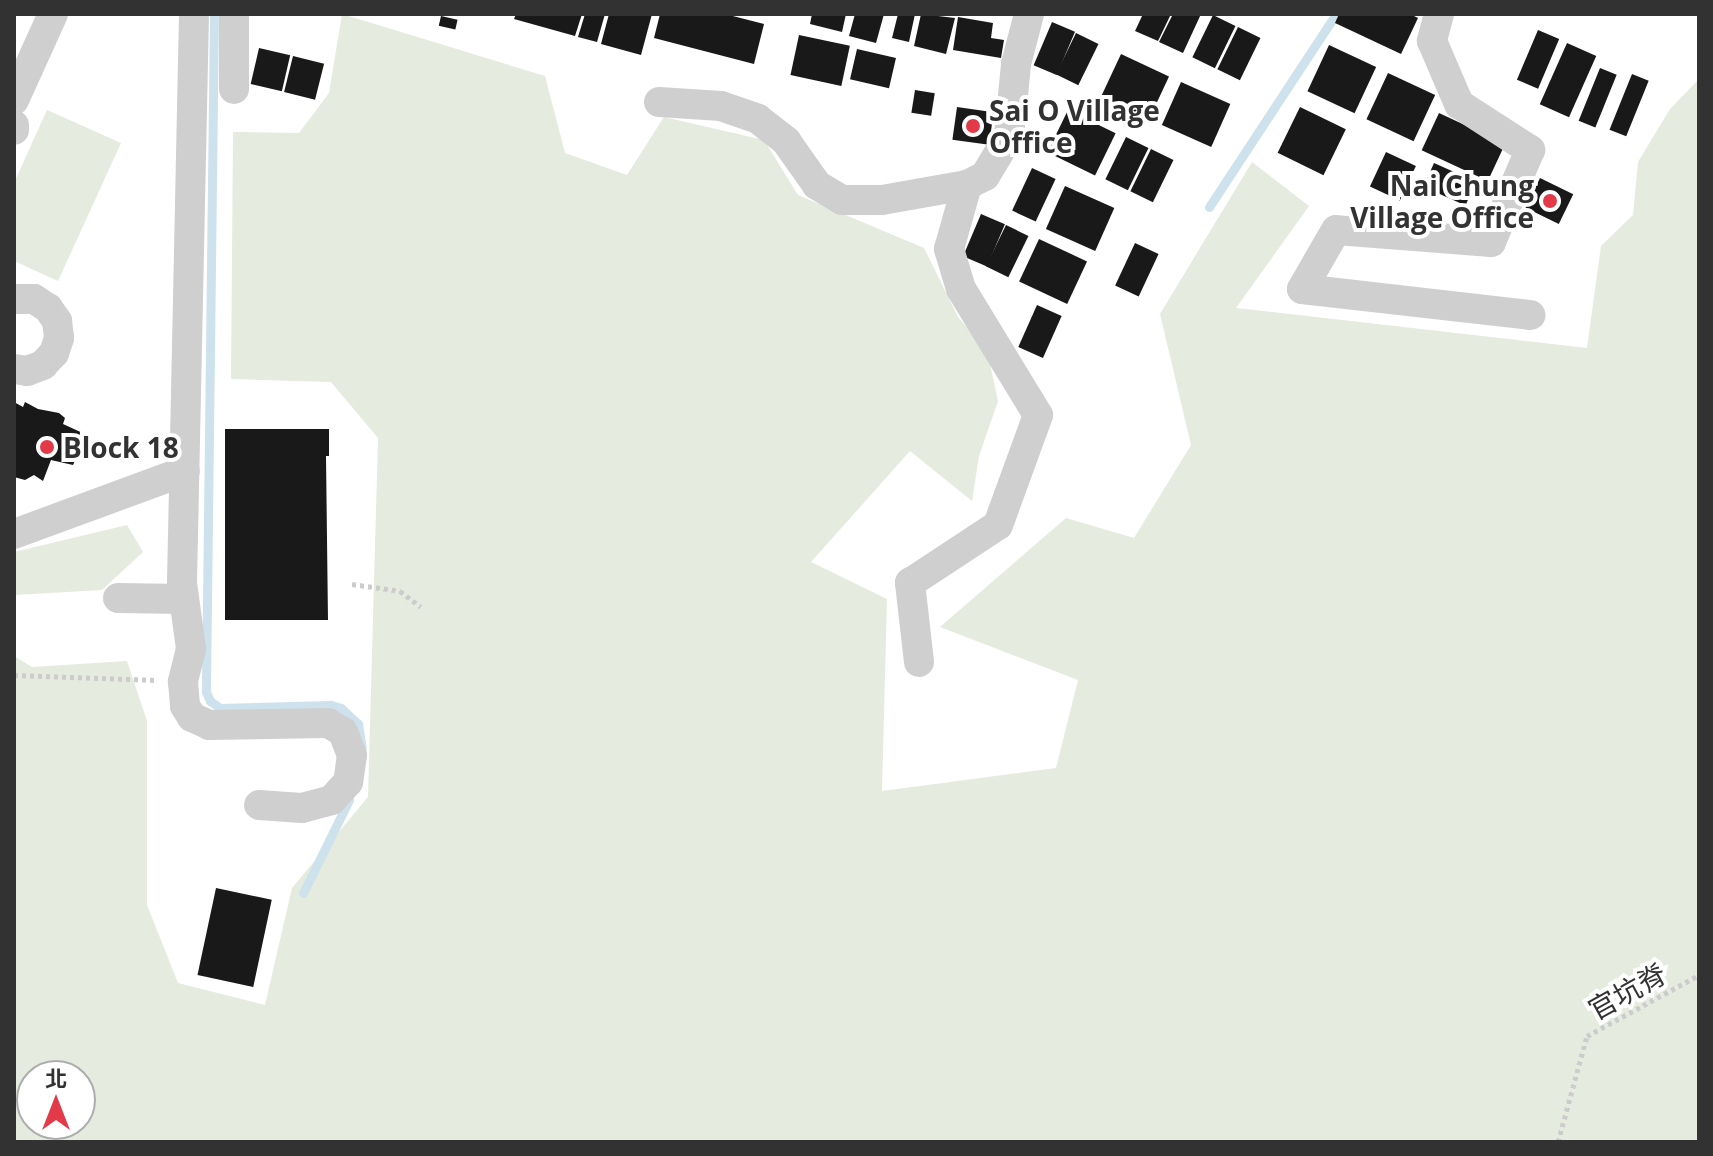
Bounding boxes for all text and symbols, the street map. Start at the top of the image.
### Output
place label: Sai O Village Office [989,93,1160,159]
marker: Sai O Village Office [964,117,982,135]
place label: Nai Chung Village Office [1350,168,1534,234]
marker: Nai Chung Village Office [1541,192,1559,210]
place label: Block 18 [63,430,179,464]
marker: Block 18 [38,438,56,456]
street label: 官坑脊 [1582,956,1672,1026]
north arrow [16,1060,96,1140]
text: 北 [45,1063,67,1093]

